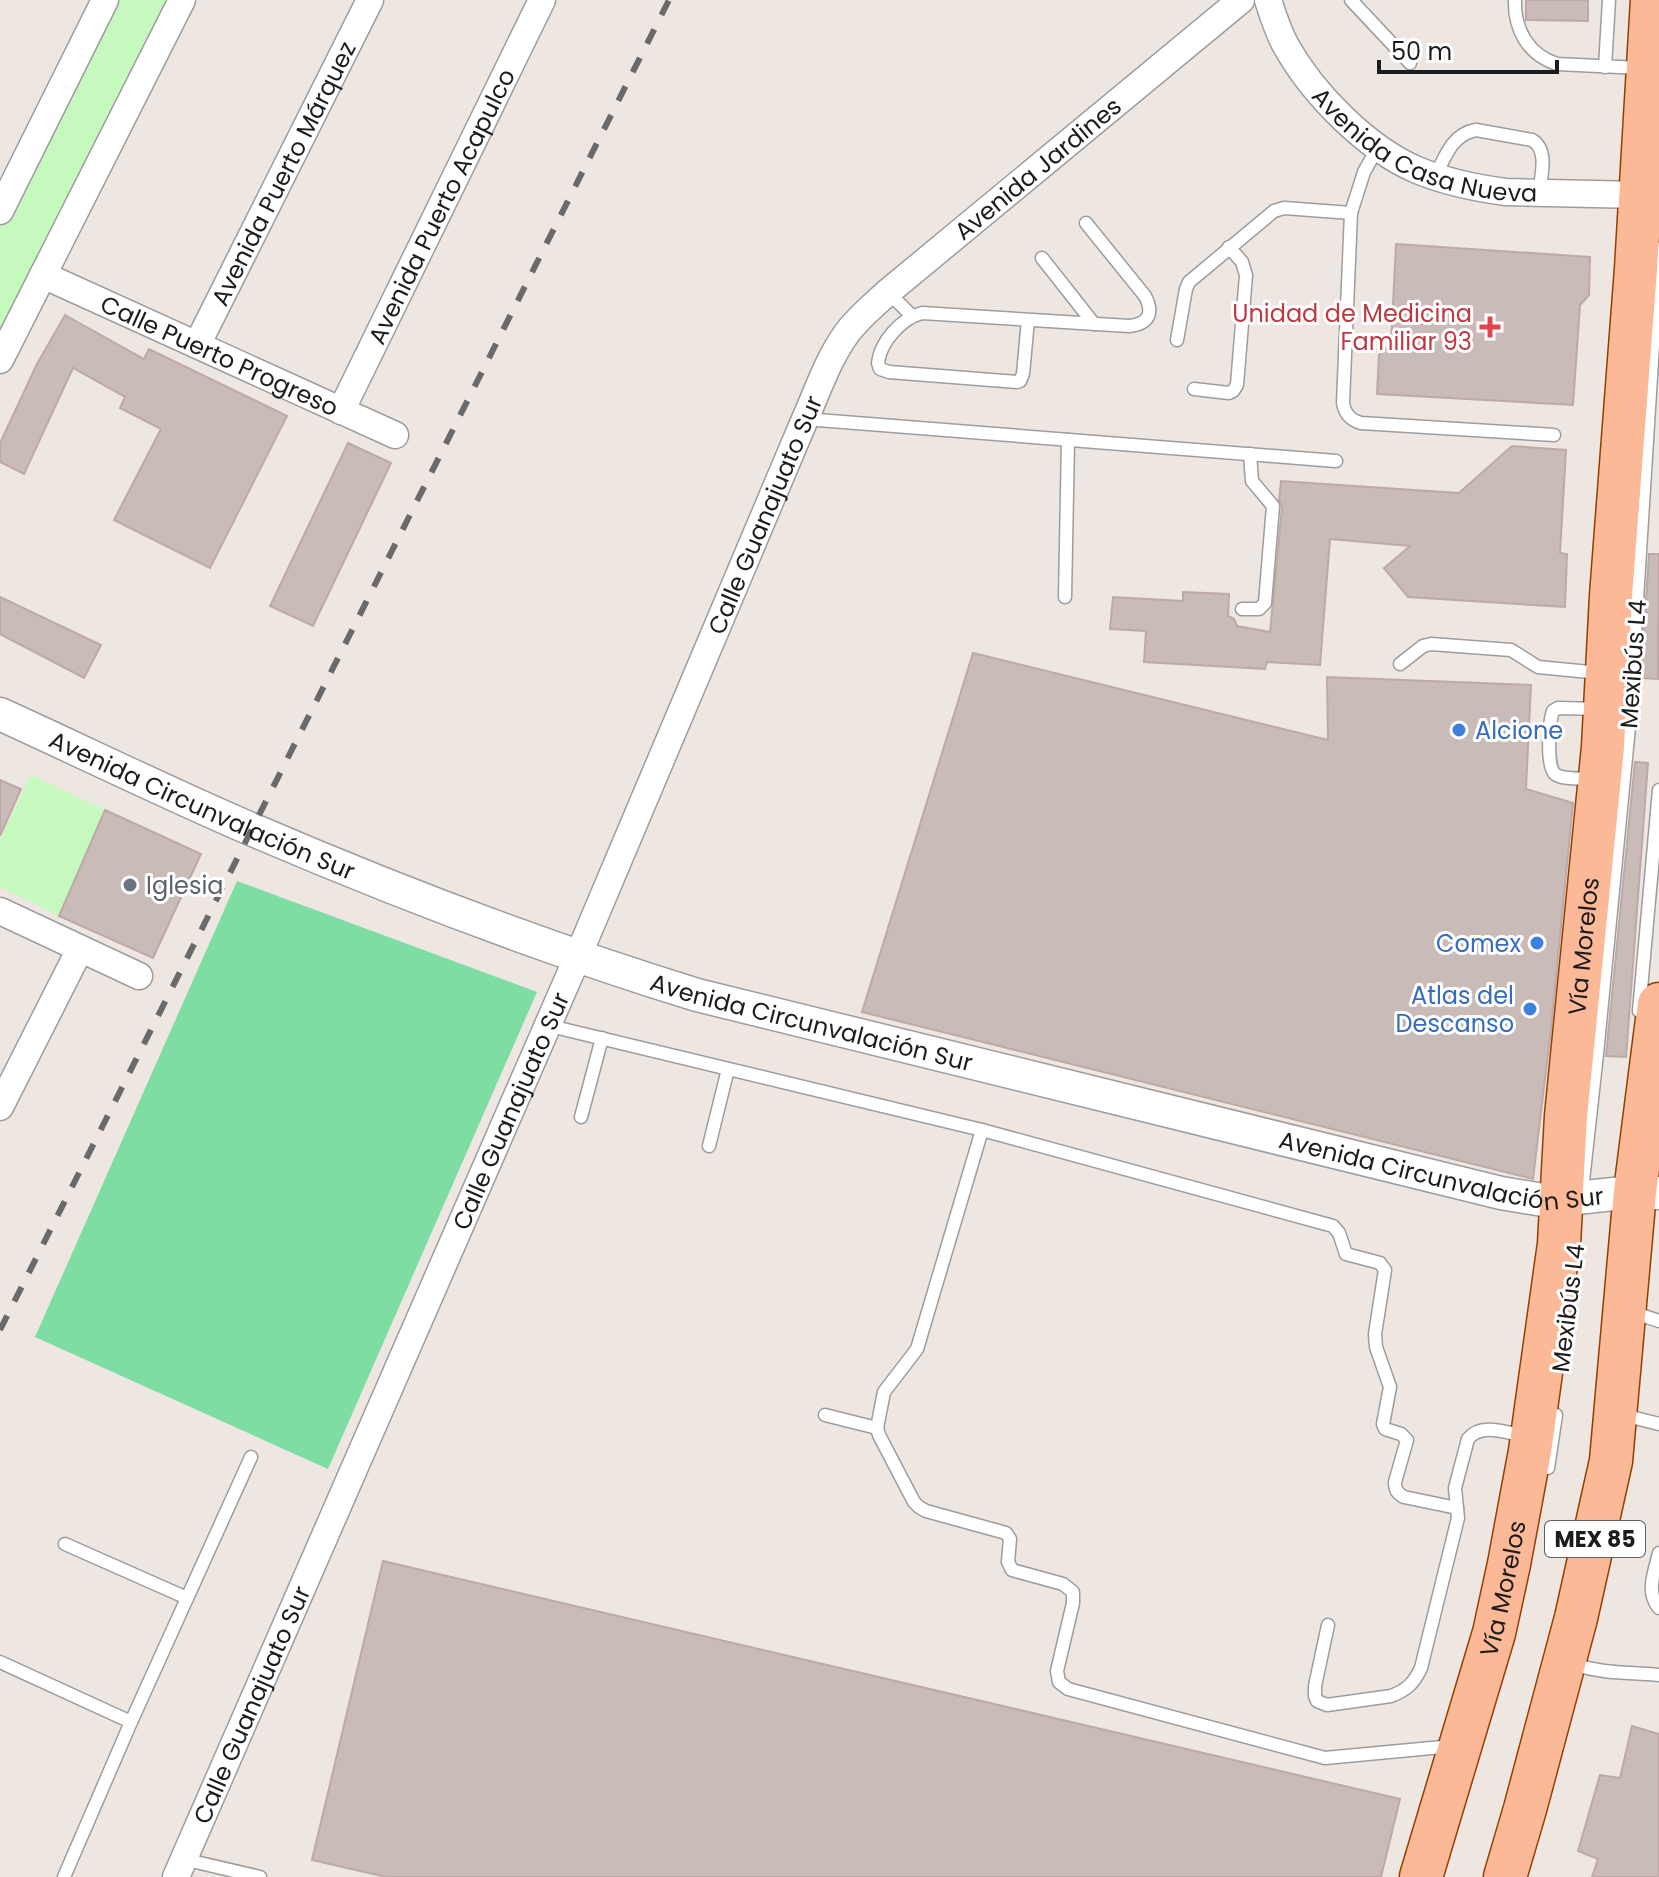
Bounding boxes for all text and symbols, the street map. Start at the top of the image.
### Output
scale bar [1379,24,1557,74]
text: 50 m [1391,35,1452,68]
street label: Avenida Puerto Márquez [203,36,363,311]
street label: Avenida Puerto Acapulco [360,63,523,349]
street label: Avenida Casa Nueva [1305,80,1538,209]
street label: Avenida Jardines [947,89,1128,247]
street label: Calle Puerto Progreso [95,287,344,424]
place label: Unidad de Medicina Familiar 93 [1232,297,1472,358]
marker: Unidad de Medicina Familiar 93 [1479,316,1501,338]
street label: Calle Guanajuato Sur [699,390,830,639]
street label: Mexibús L4 [1612,599,1654,729]
place label: Alcione [1475,714,1563,747]
marker: Alcione [1450,721,1468,739]
street label: Avenida Circunvalación Sur [44,723,360,887]
place label: Iglesia [146,869,224,902]
marker: Iglesia [121,876,139,894]
street label: Vía Morelos [1560,876,1606,1017]
place label: Comex [1436,927,1522,960]
marker: Comex [1528,934,1546,952]
street label: Avenida Circunvalación Sur [646,965,976,1079]
place label: Atlas del Descanso [1396,979,1514,1040]
street label: Calle Guanajuato Sur [444,987,577,1235]
marker: Atlas del Descanso [1521,1000,1539,1018]
street label: Avenida Circunvalación Sur [1276,1122,1605,1218]
street label: Mexibús L4 [1544,1242,1592,1374]
street label: Vía Morelos [1471,1518,1533,1661]
road number: MEX 85 [1545,1521,1645,1557]
street label: Calle Guanajuato Sur [185,1581,318,1829]

